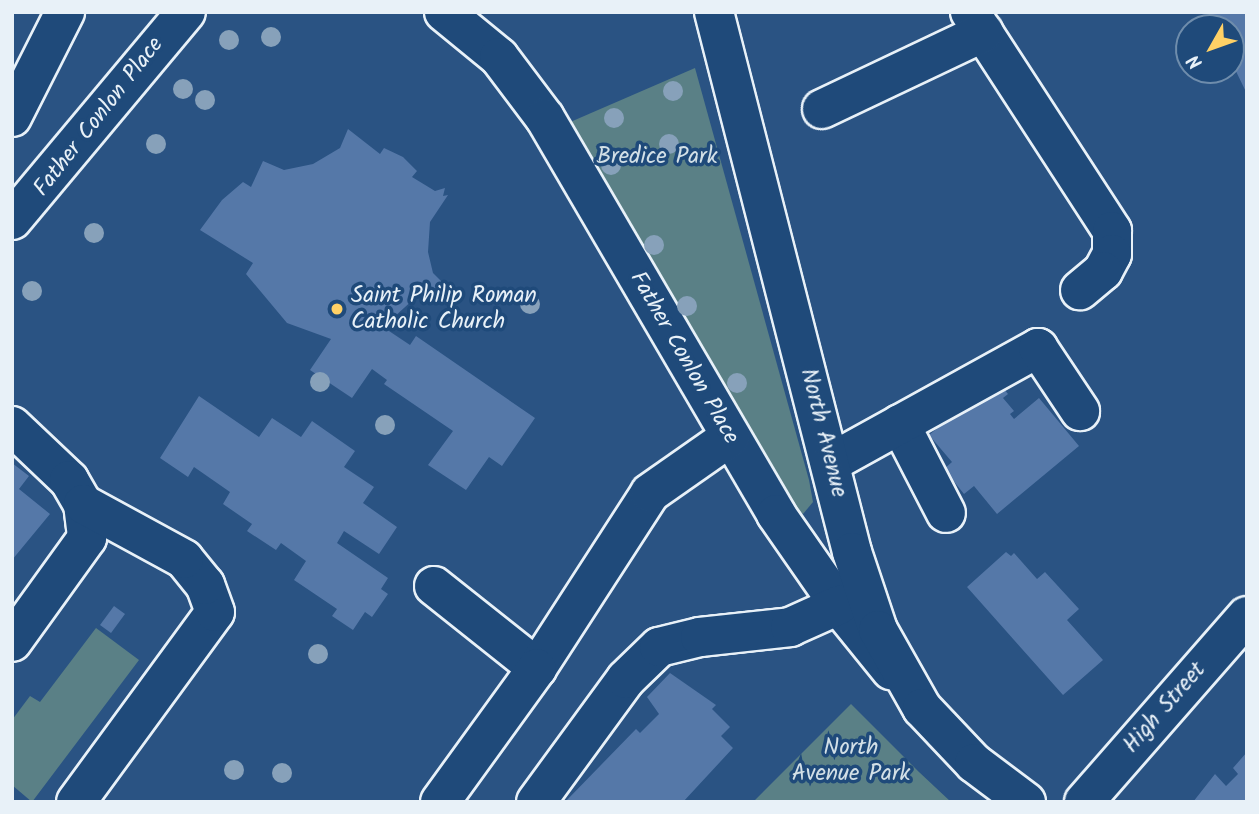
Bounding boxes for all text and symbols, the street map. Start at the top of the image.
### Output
north arrow [1175,14,1245,84]
street label: Father Conlon Place [28,32,170,202]
text: N [1180,47,1211,75]
park label: Bredice Park [596,143,718,171]
street label: Father Conlon Place [623,267,745,449]
place label: Saint Philip Roman Catholic Church [351,282,537,336]
marker: Saint Philip Roman Catholic Church [329,301,345,317]
street label: North Avenue [794,366,852,500]
street label: High Street [1118,657,1212,759]
park label: North Avenue Park [792,734,910,788]

